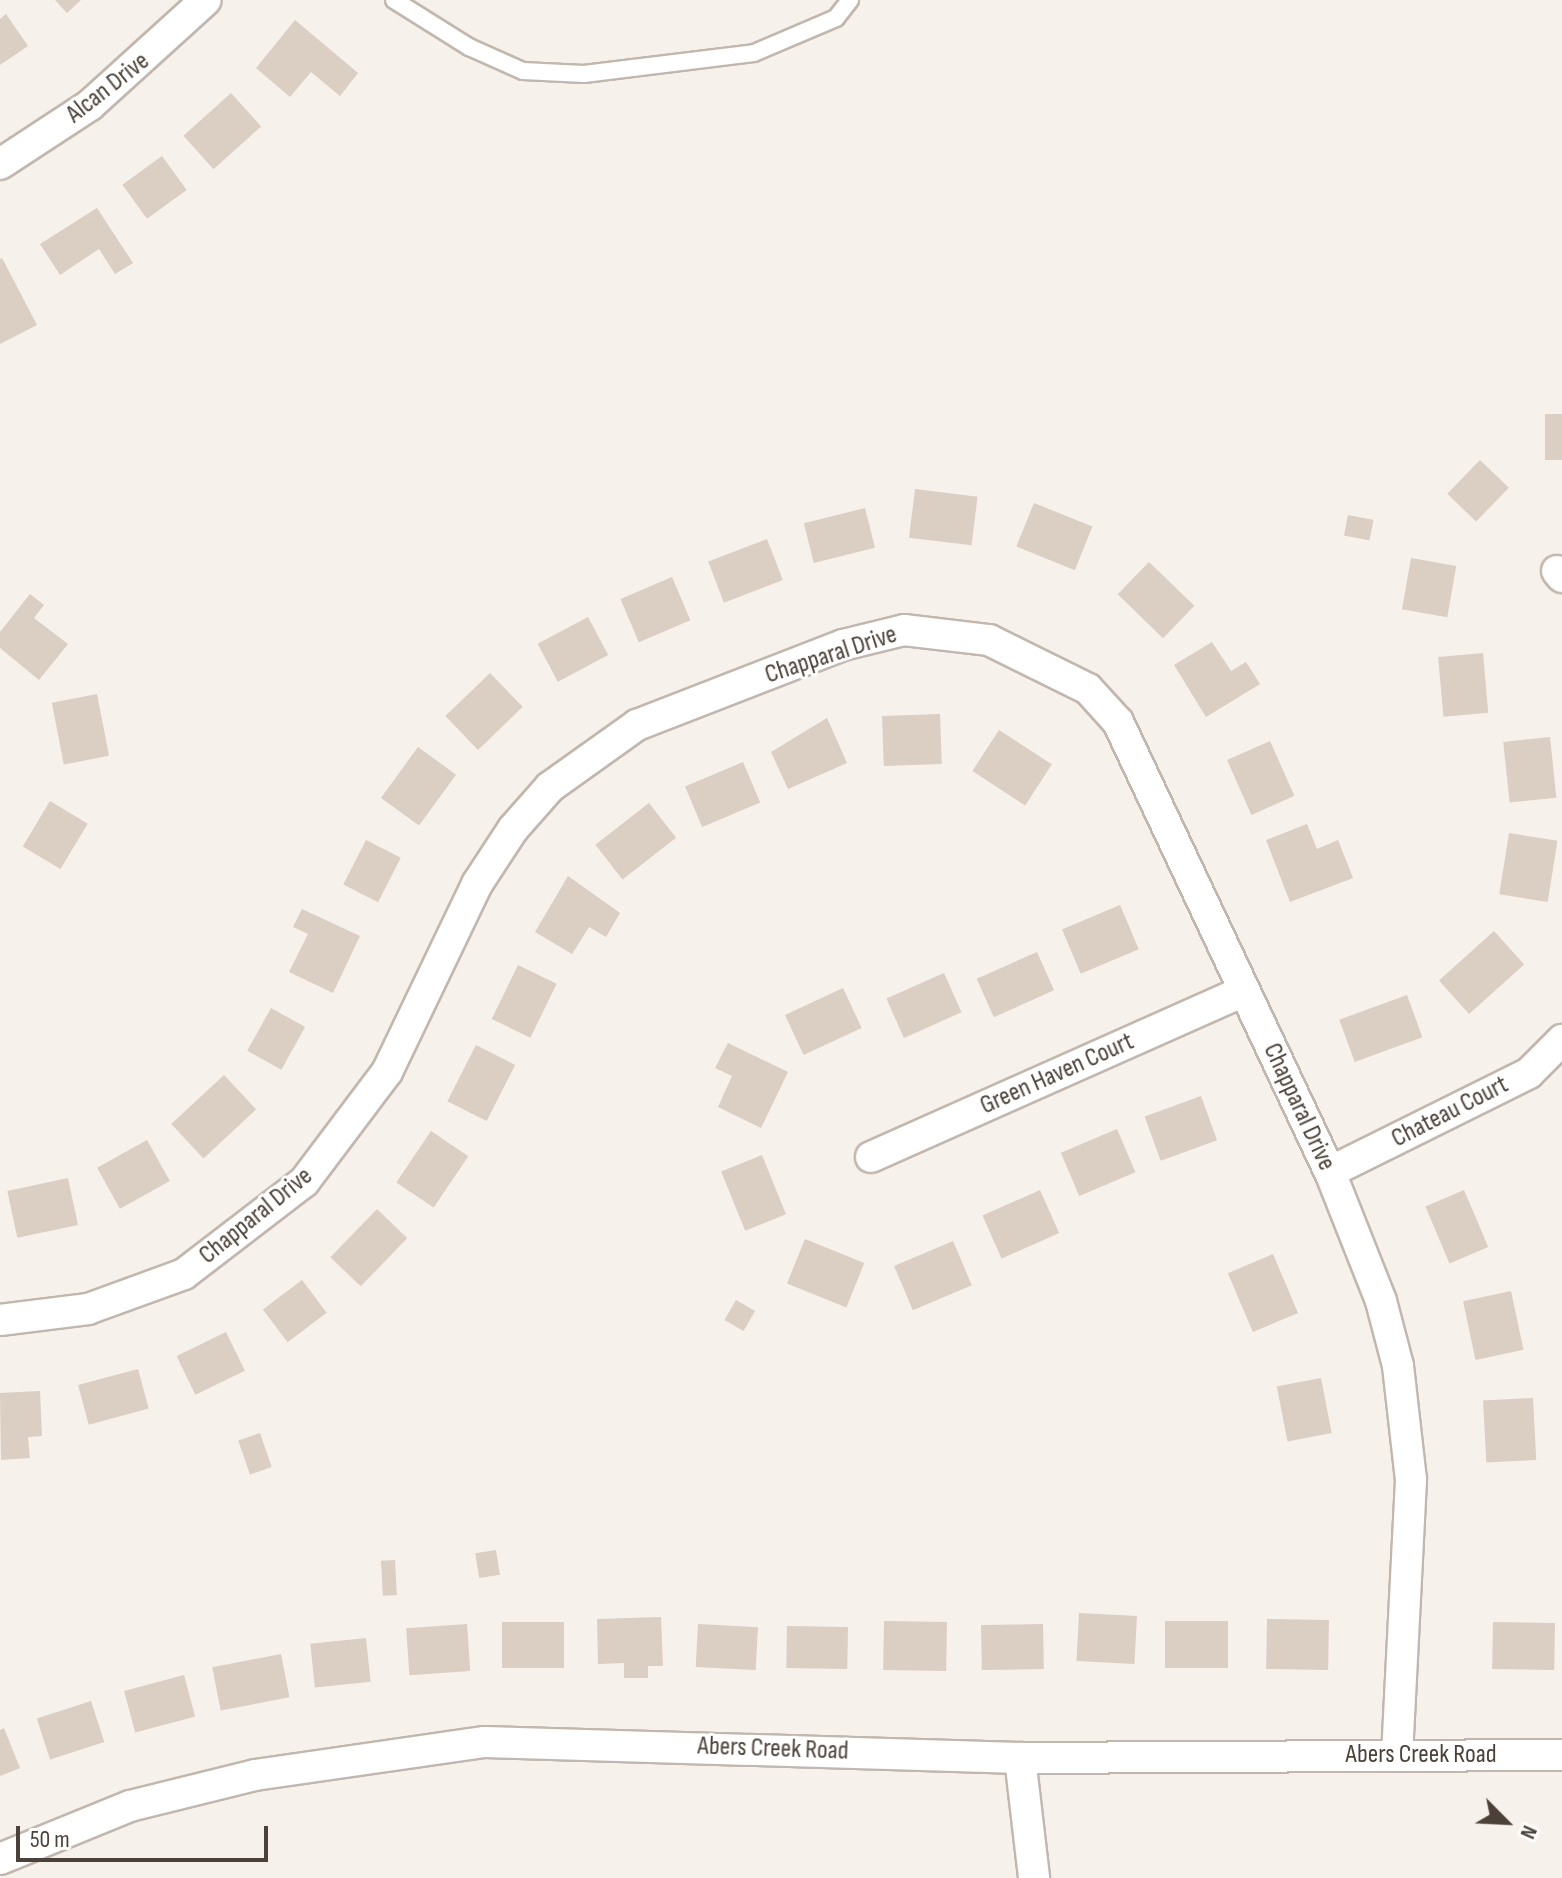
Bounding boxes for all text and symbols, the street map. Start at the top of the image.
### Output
street label: Alcan Drive [60,46,156,130]
street label: Chapparal Drive [761,619,901,691]
street label: Green Haven Court [975,1026,1139,1122]
street label: Chapparal Drive [1256,1038,1342,1176]
street label: Chateau Court [1386,1069,1514,1155]
street label: Chapparal Drive [193,1161,319,1271]
street label: Abers Creek Road [697,1731,849,1767]
street label: Abers Creek Road [1345,1739,1497,1771]
north arrow [1466,1782,1546,1862]
scale bar [20,1810,272,1860]
text: N [1514,1821,1543,1843]
text: 50 m [30,1825,70,1854]

